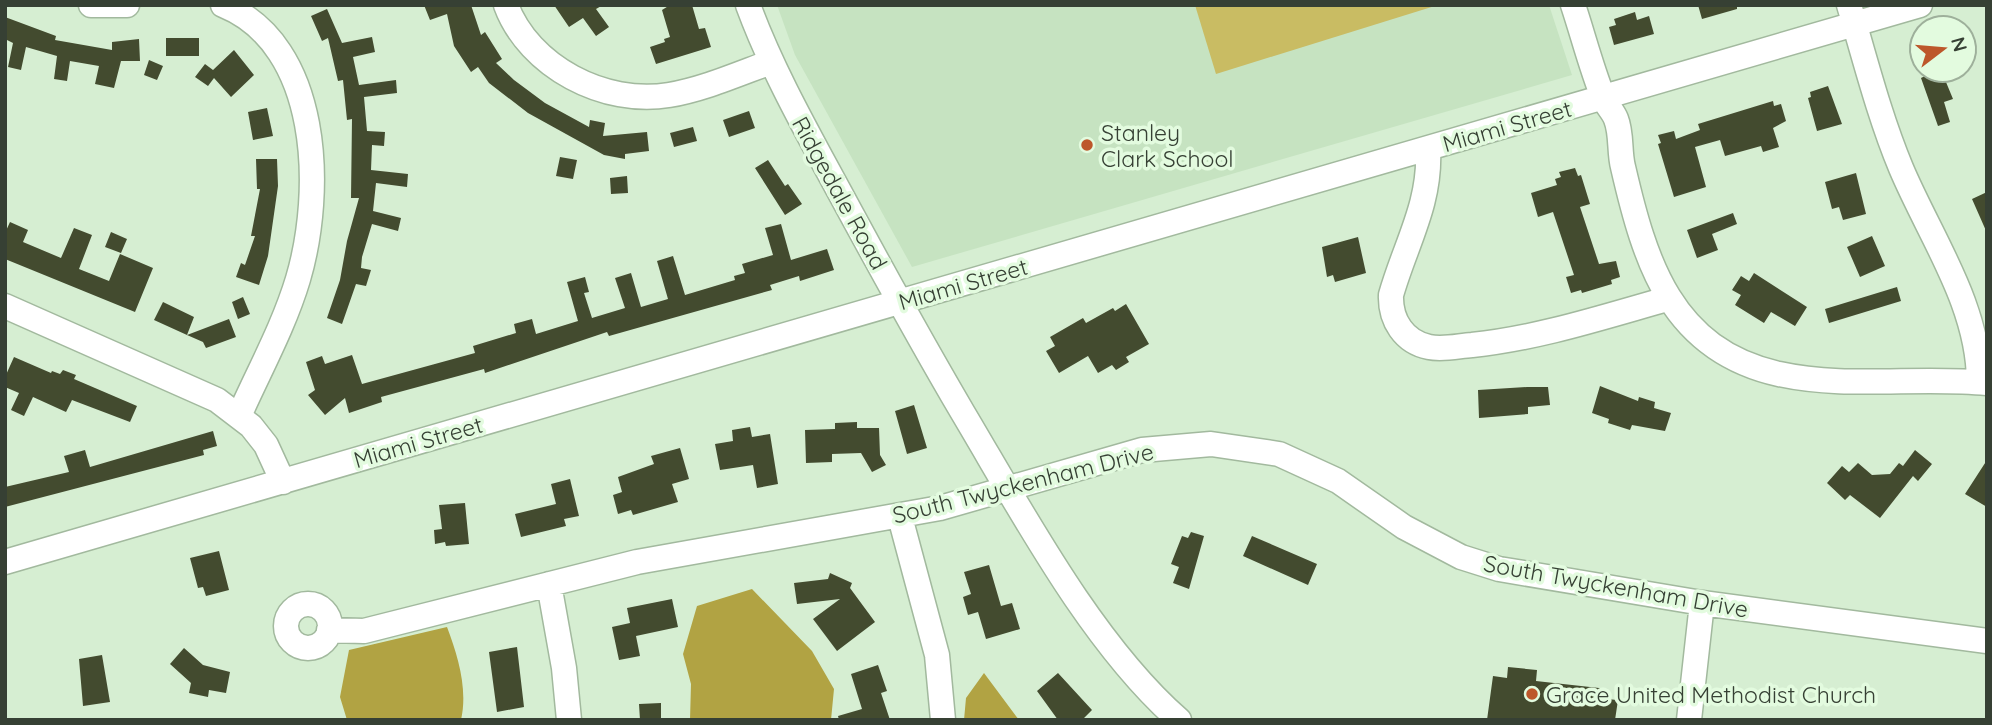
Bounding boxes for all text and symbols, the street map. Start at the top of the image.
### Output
north arrow [1908,14,1978,84]
text: N [1946,34,1973,54]
street label: Miami Street [1439,94,1575,158]
street label: Ridgedale Road [786,111,894,275]
place label: Stanley Clark School [1101,118,1234,173]
marker: Stanley Clark School [1079,137,1095,153]
street label: Miami Street [895,252,1031,316]
street label: Miami Street [350,410,486,474]
street label: South Twyckenham Drive [889,437,1157,529]
street label: South Twyckenham Drive [1481,548,1751,624]
place label: Grace United Methodist Church [1546,680,1876,709]
marker: Grace United Methodist Church [1524,686,1540,702]

